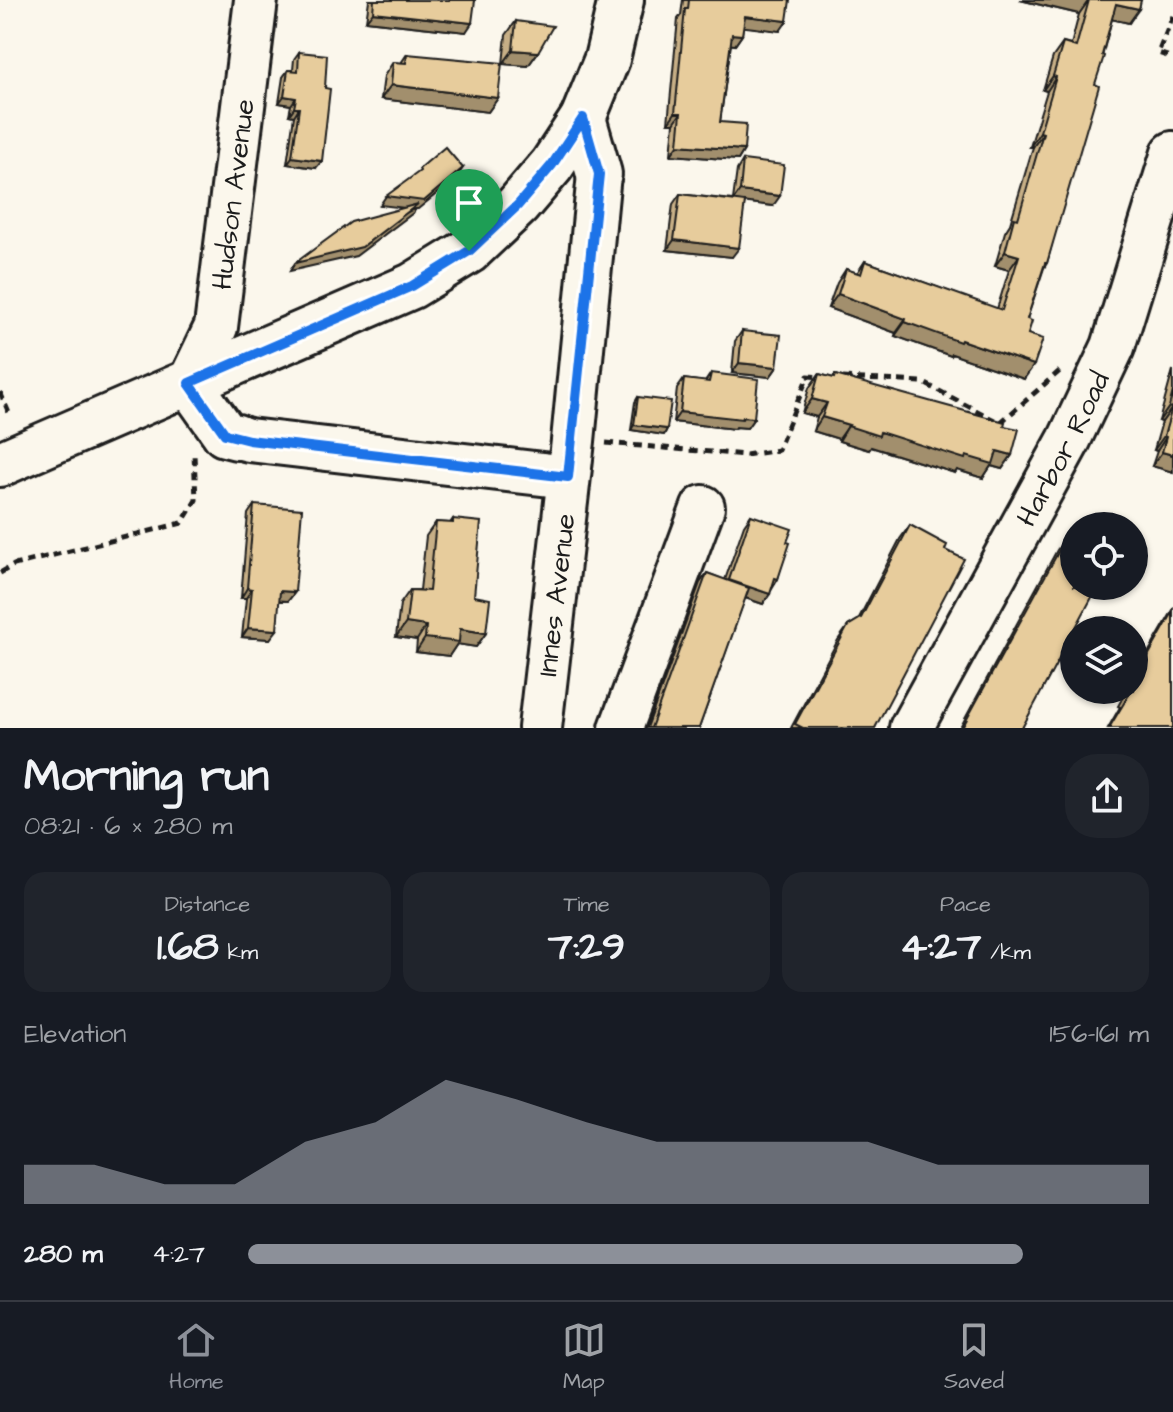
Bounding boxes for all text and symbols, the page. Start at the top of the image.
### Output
street label: Hudson Avenue [203,97,265,292]
pin [435,169,503,251]
icon: arrive [447,181,491,225]
street label: Harbor Road [1007,365,1120,533]
street label: Innes Avenue [528,512,586,679]
map controls [1060,512,1148,704]
button: locate [1060,512,1148,600]
button: layers [1060,616,1148,704]
text: Morning run [24,747,269,808]
button: share [1065,754,1149,838]
text: 08:21 · 6 × 280 m [24,808,232,844]
text: Distance [165,889,250,920]
text: Time [563,889,610,920]
text: Pace [940,889,991,920]
text: 1.68 [157,920,219,975]
text: 7:29 [548,920,625,975]
text: 4:27 [900,920,981,975]
text: km [219,937,258,968]
text: /km [981,937,1031,968]
text: Elevation [24,1016,126,1052]
text: 156–161 m [1049,1016,1149,1052]
text: 280 m [24,1236,103,1272]
text: 4:27 [152,1236,205,1272]
tab: Home [169,1318,224,1397]
tab: Map [562,1318,606,1397]
tab: Saved [944,1318,1004,1397]

